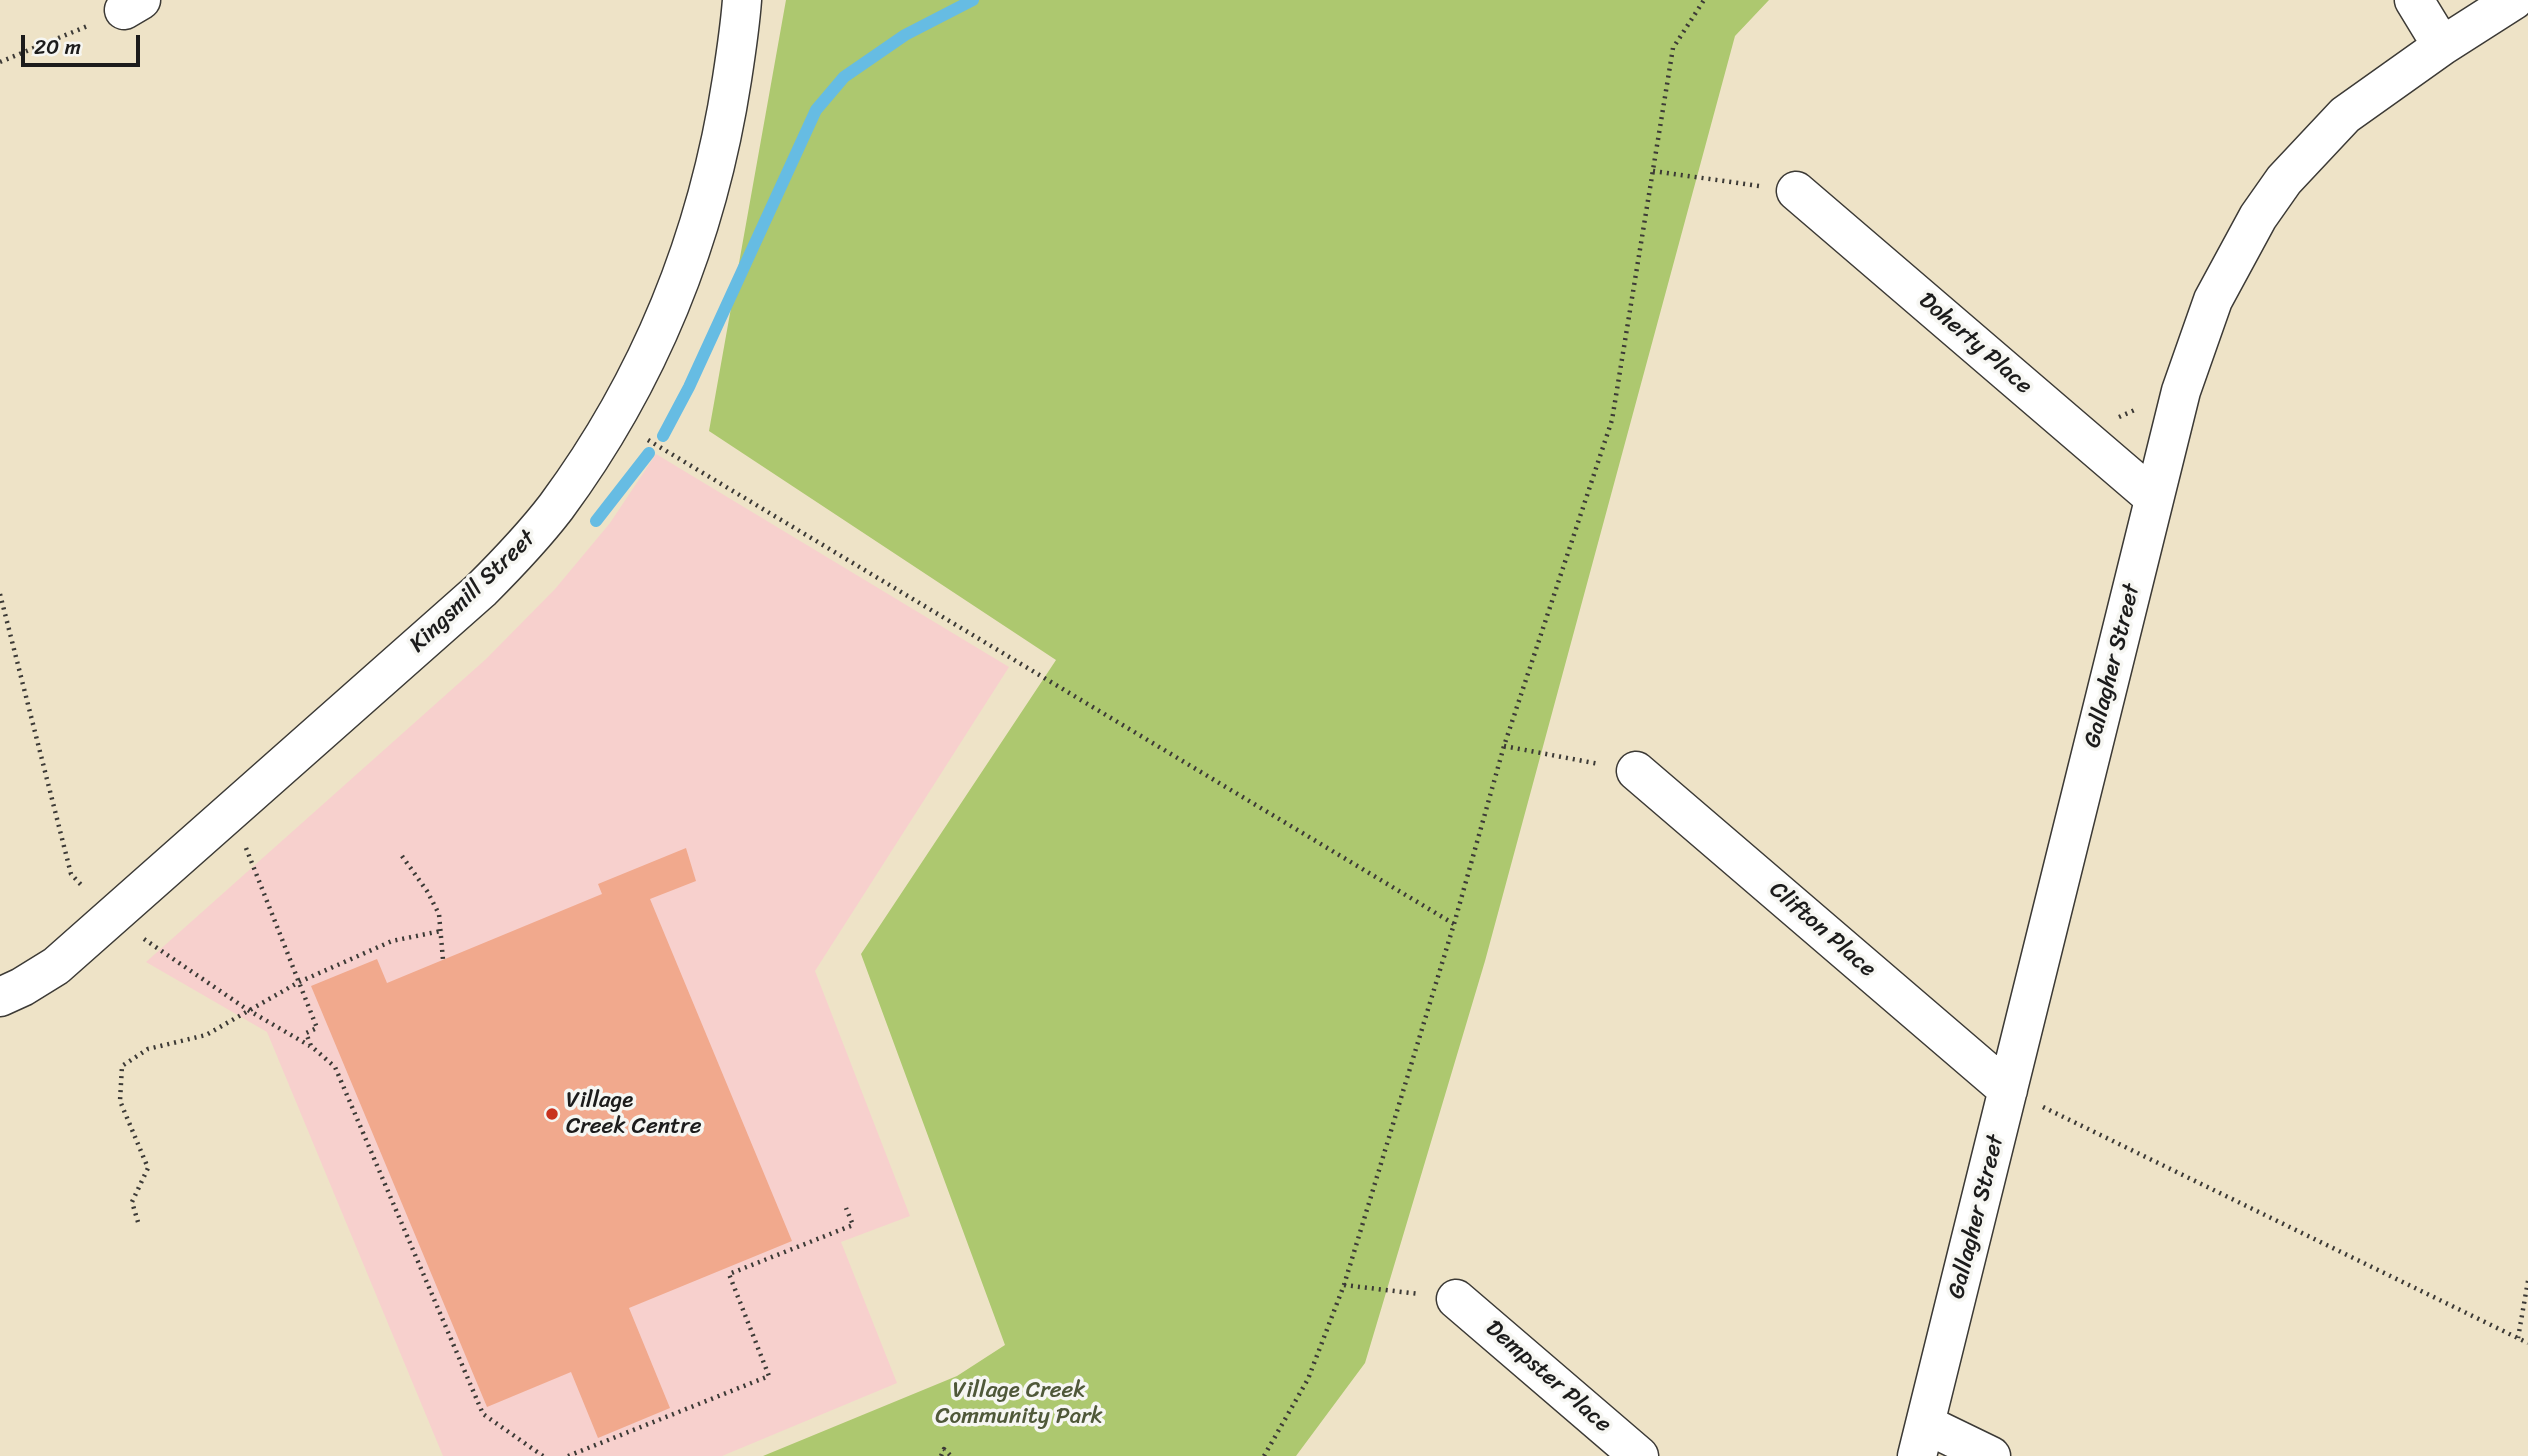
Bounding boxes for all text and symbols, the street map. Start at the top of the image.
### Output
scale bar [24,21,144,65]
text: 20 m [34,28,81,66]
street label: Doherty Place [1913,287,2037,401]
street label: Kingsmill Street [405,525,541,659]
street label: Gallagher Street [2079,581,2147,751]
street label: Clifton Place [1763,876,1881,984]
place label: Village Creek Centre [566,1087,701,1141]
marker: Village Creek Centre [544,1106,560,1122]
street label: Gallagher Street [1943,1132,2011,1302]
street label: Dempster Place [1480,1315,1616,1439]
park label: Village Creek Community Park [935,1377,1103,1431]

